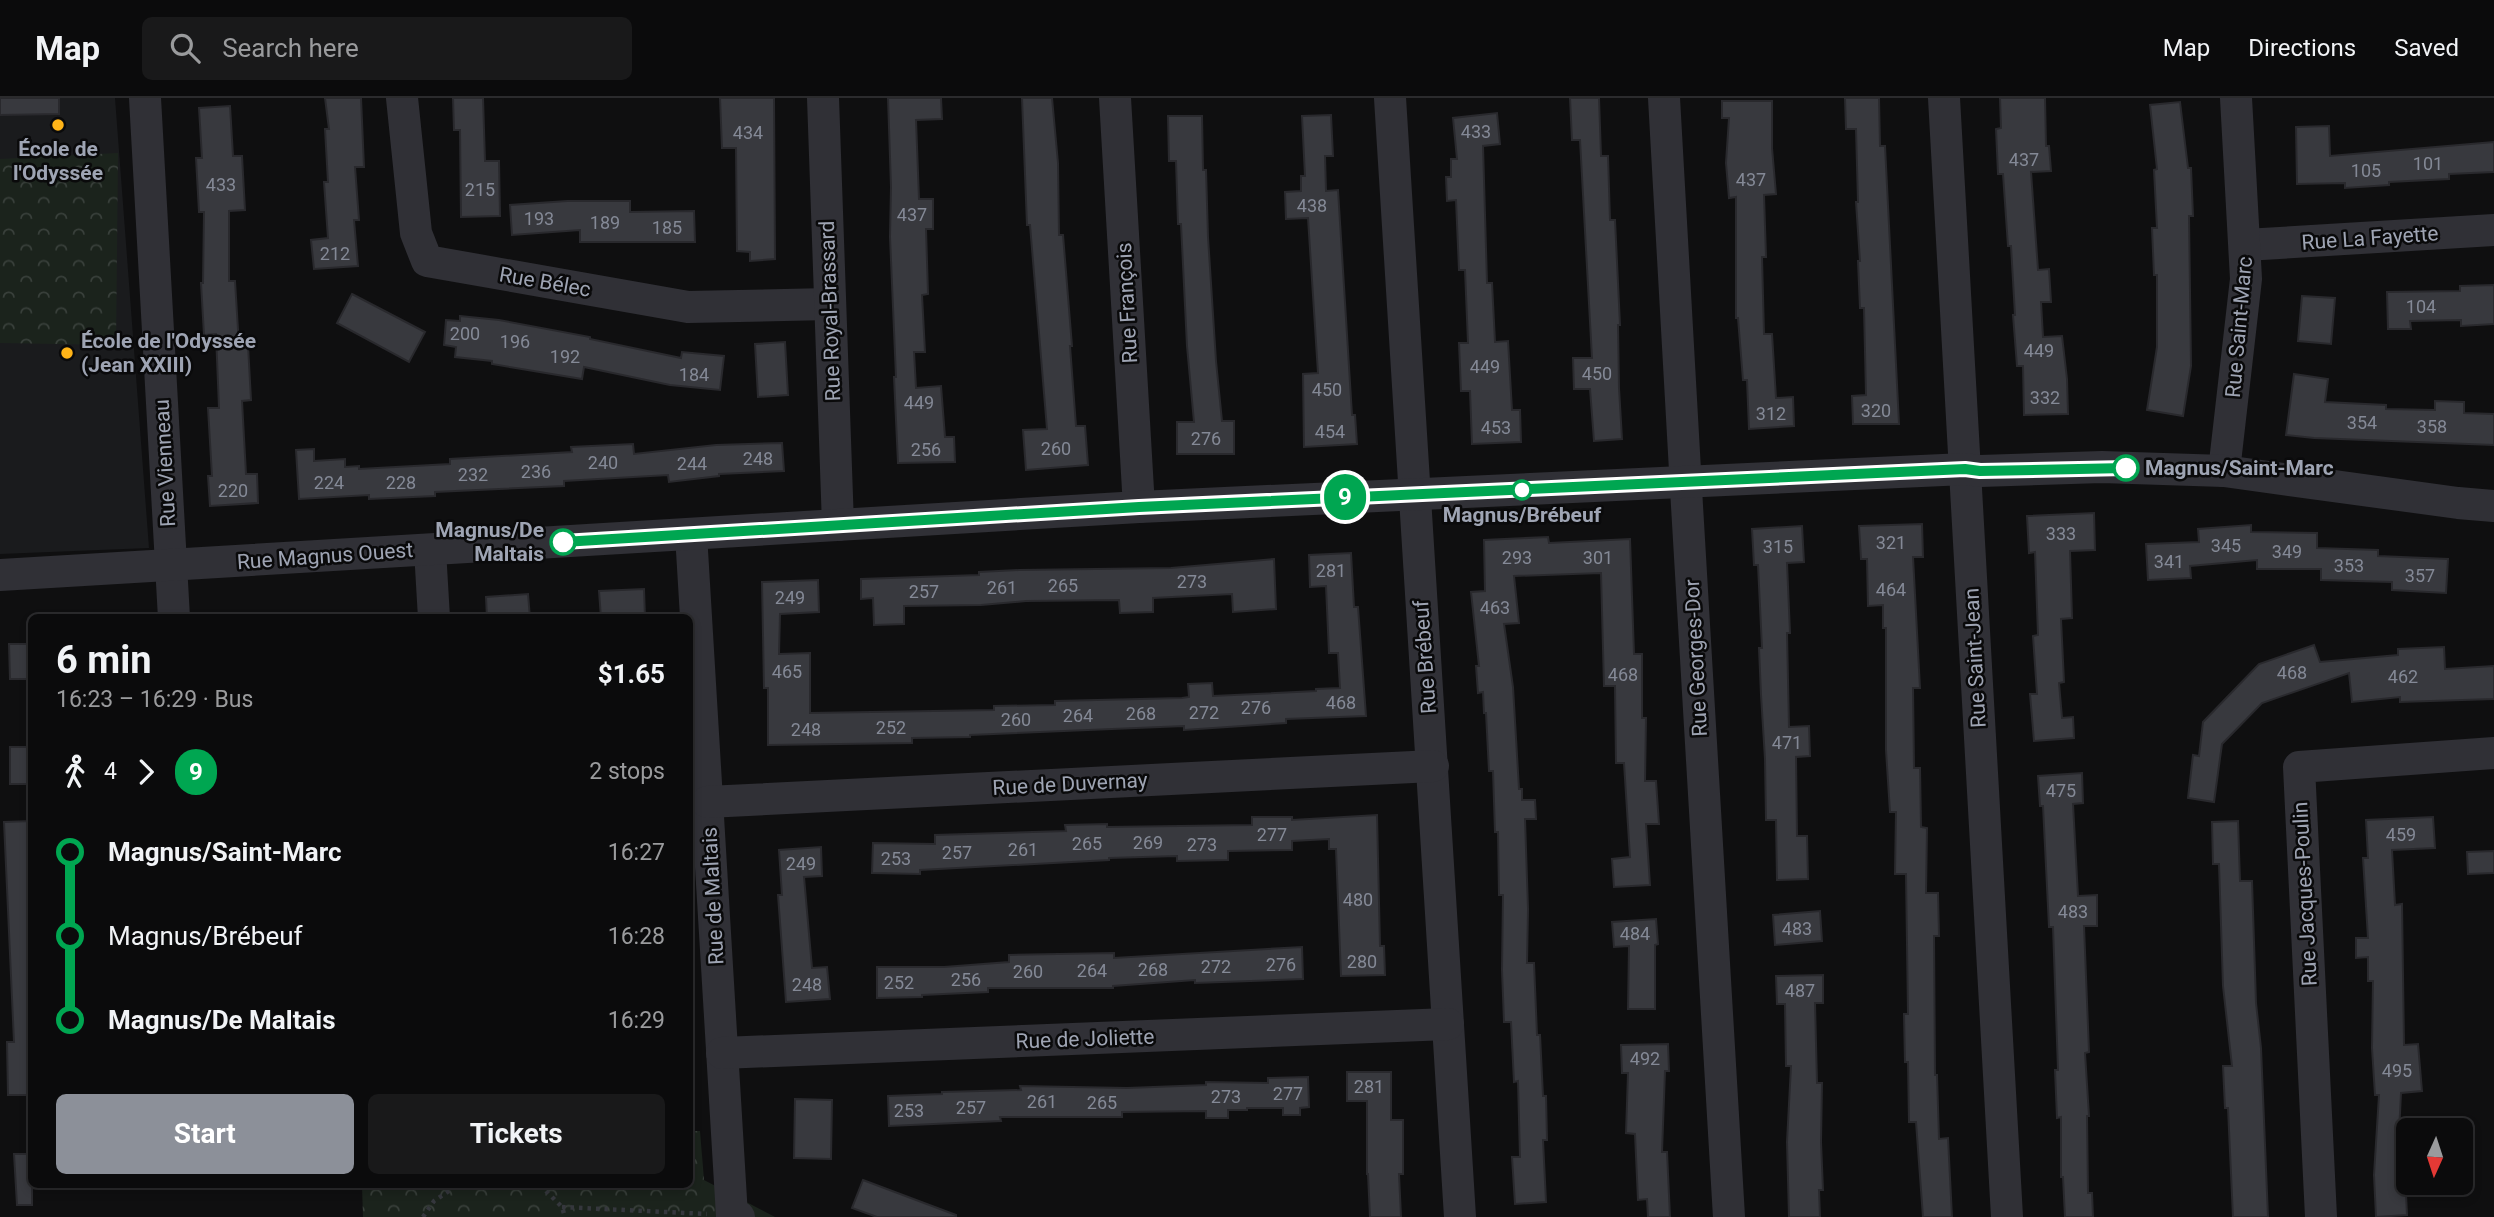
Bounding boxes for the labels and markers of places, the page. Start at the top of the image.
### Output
marker: École de l'Odyssée [50,117,66,133]
place label: École de l'Odyssée [13,137,103,185]
place label: École de l'Odyssée (Jean XXIII) [81,329,256,377]
marker: École de l'Odyssée (Jean XXIII) [59,345,75,361]
marker: Magnus/Saint-Marc [2113,455,2139,481]
place label: Magnus/Saint-Marc [2145,456,2334,480]
marker: Magnus/Brébeuf [1512,480,1532,500]
place label: Magnus/Brébeuf [1443,503,1602,527]
place label: Magnus/De Maltais [435,518,544,566]
marker: Magnus/De Maltais [550,529,576,555]

